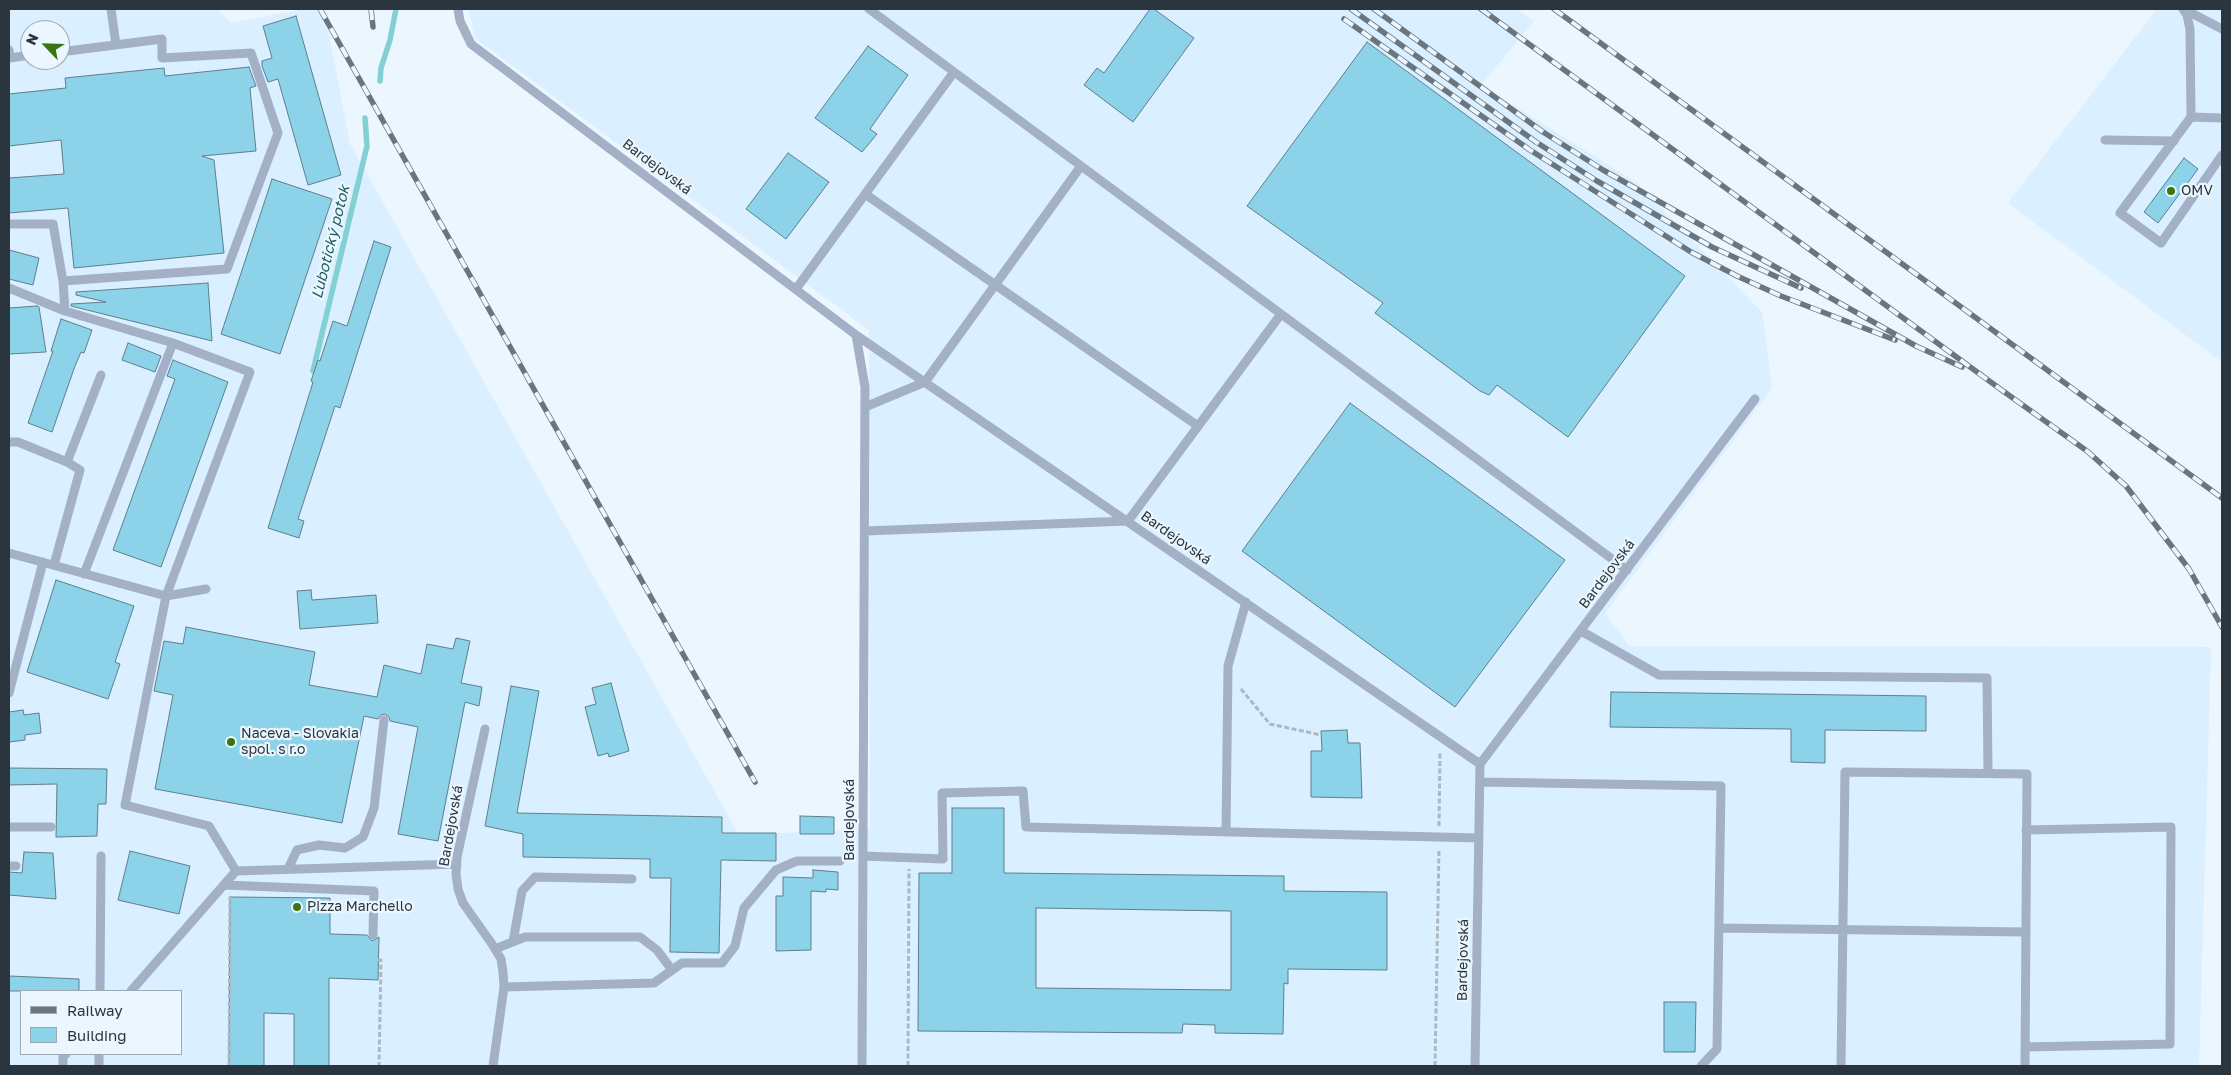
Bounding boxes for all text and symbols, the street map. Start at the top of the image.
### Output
north arrow [20,20,70,70]
text: N [22,31,42,47]
street label: Bardejovská [619,136,695,198]
water label: Ľubotický potok [308,183,354,301]
place label: OMV [2181,183,2213,199]
marker: OMV [2165,185,2177,197]
street label: Bardejovská [1138,508,1214,568]
street label: Bardejovská [1576,536,1638,612]
place label: Naceva - Slovakia spol. s r.o [241,726,359,759]
marker: Naceva - Slovakia spol. s r.o [225,736,237,748]
street label: Bardejovská [842,779,858,861]
street label: Bardejovská [436,784,466,868]
place label: Pizza Marchello [307,899,413,915]
marker: Pizza Marchello [291,901,303,913]
street label: Bardejovská [1454,919,1472,1001]
legend [20,990,182,1055]
text: Railway [67,1001,123,1019]
text: Building [67,1026,127,1044]

